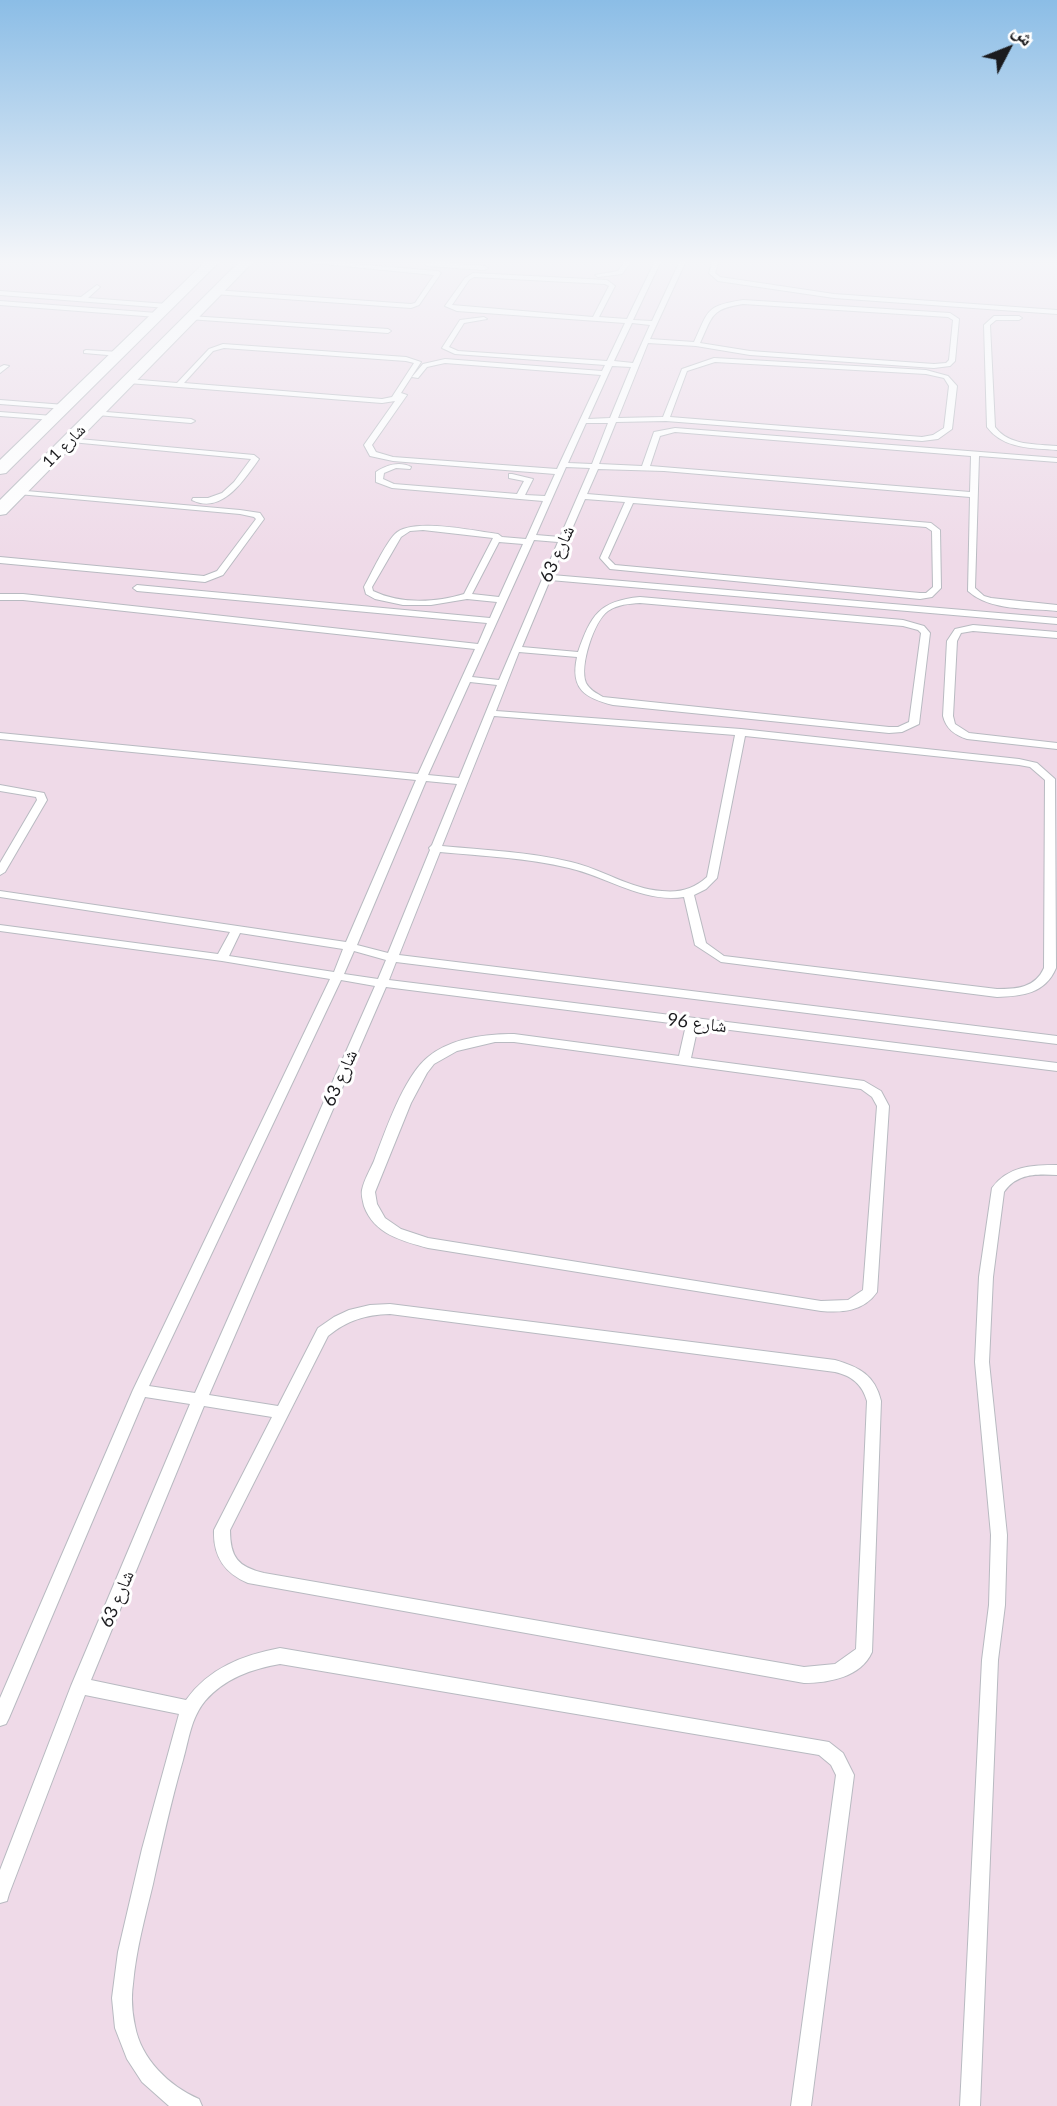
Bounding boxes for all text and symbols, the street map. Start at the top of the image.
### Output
north arrow [973,14,1043,84]
text: ش [1009,19,1039,50]
street label: شارع 11 [38,420,90,472]
street label: شارع 63 [535,522,579,586]
street label: شارع 96 [666,1009,728,1037]
street label: شارع 63 [318,1046,362,1110]
street label: شارع 63 [95,1567,139,1631]

